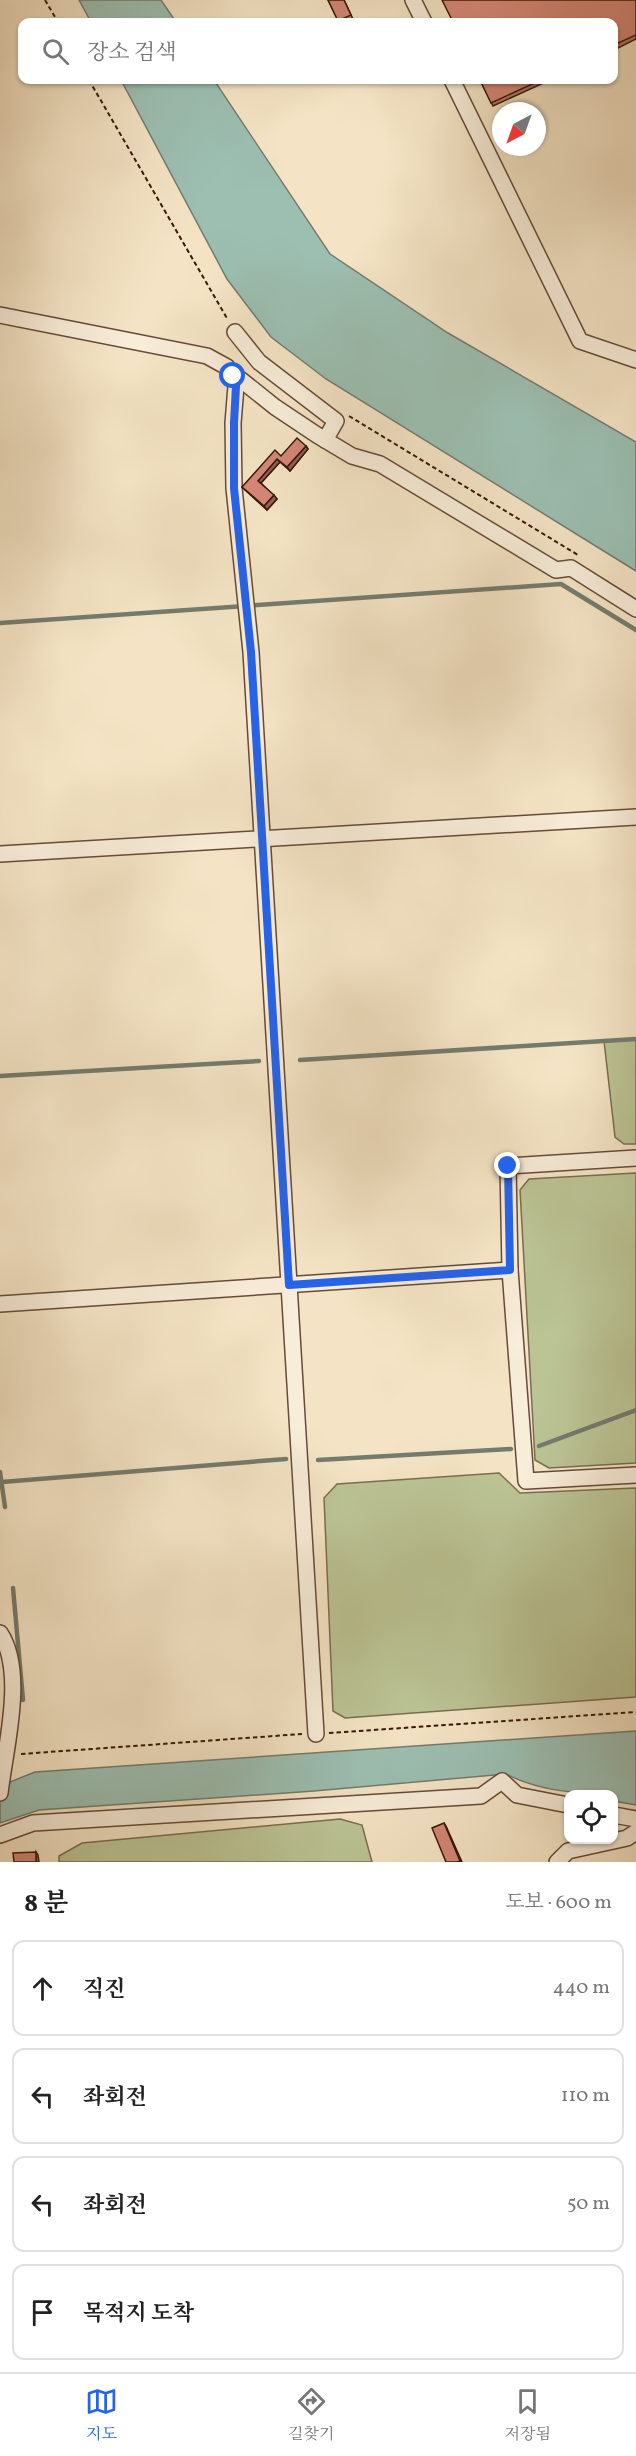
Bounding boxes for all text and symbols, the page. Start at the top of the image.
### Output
search box [18,18,618,84]
icon: search [39,35,72,68]
text: 장소 검색 [87,38,176,69]
north arrow [492,102,546,156]
route start [219,362,245,388]
route end [494,1152,520,1178]
map controls [564,1790,618,1844]
button: locate [564,1790,618,1844]
text: 8 분 [24,1886,69,1922]
text: 도보 · 600 m [505,1889,612,1917]
icon: ahead [26,1972,59,2005]
text: 440 m [553,1974,610,2002]
text: 직진 [83,1975,126,2006]
icon: left [26,2080,59,2113]
text: 110 m [561,2082,610,2110]
text: 좌회전 [83,2083,147,2114]
icon: left [26,2188,59,2221]
text: 50 m [567,2190,610,2218]
text: 좌회전 [83,2191,147,2222]
icon: arrive [26,2296,59,2329]
text: 목적지 도착 [83,2299,194,2330]
tab: 지도 [85,2385,118,2446]
tab: 길찾기 [288,2385,334,2446]
tab: 저장됨 [505,2385,551,2446]

